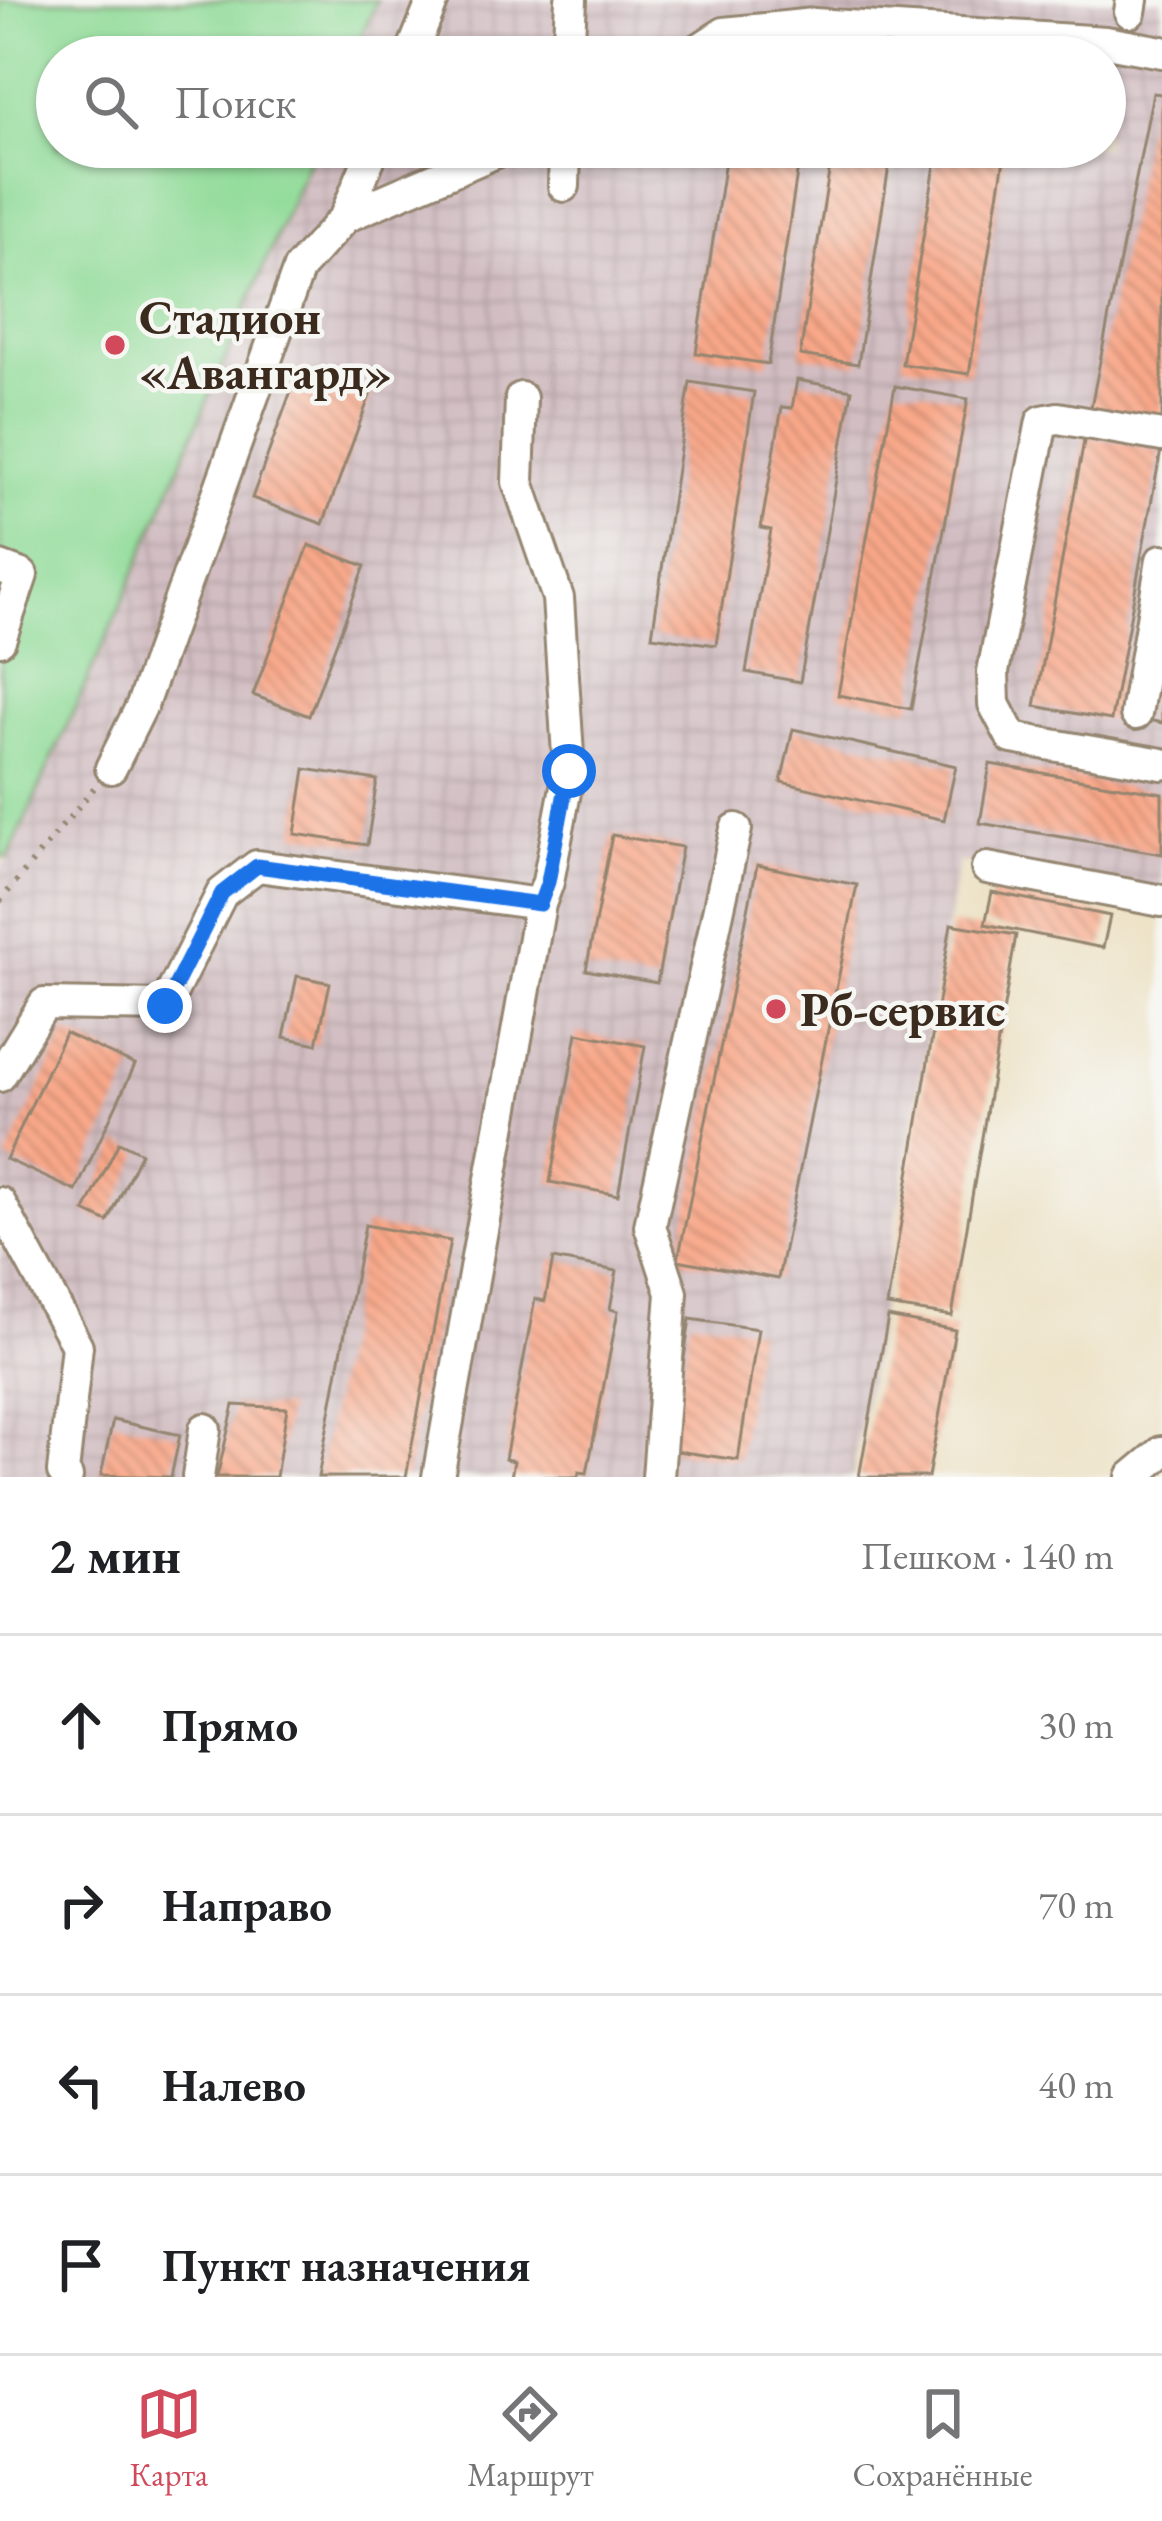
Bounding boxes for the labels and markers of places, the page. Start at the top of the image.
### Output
place label: Стадион «Авангард» [139,286,392,403]
marker: Стадион «Авангард» [102,332,128,358]
place label: Рб-сервис [800,978,1005,1040]
marker: Рб-сервис [763,996,789,1022]

